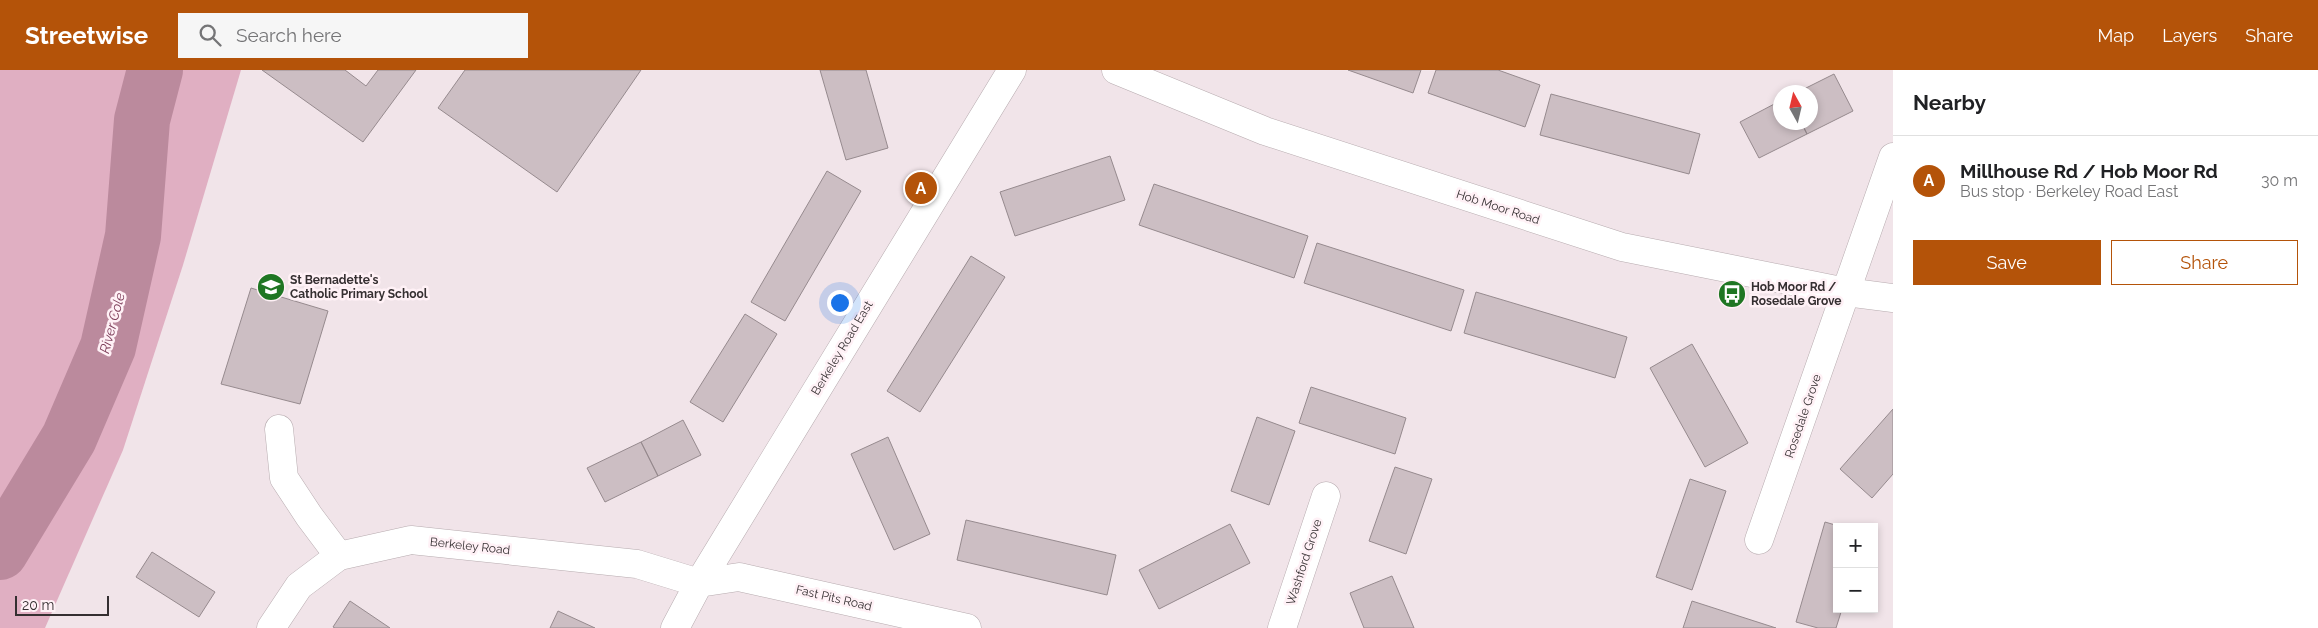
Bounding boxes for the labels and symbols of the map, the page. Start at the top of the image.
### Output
north arrow [1773,85,1818,130]
pin: A [905,169,937,207]
street label: Hob Moor Road [1455,187,1541,227]
school or university icon: St Bernadette's Catholic Primary School [256,272,286,302]
place label: St Bernadette's Catholic Primary School [290,273,428,301]
bus stop icon: Hob Moor Rd / Rosedale Grove [1717,279,1747,309]
place label: Hob Moor Rd / Rosedale Grove [1751,280,1842,308]
water label: River Cole [96,290,128,355]
your location [827,290,853,316]
street label: Berkeley Road East [808,298,876,398]
street label: Rosedale Grove [1782,372,1824,460]
street label: Washford Grove [1284,517,1324,607]
street label: Berkeley Road [429,535,511,557]
street label: Fast Pits Road [795,582,873,614]
scale bar [15,593,109,616]

